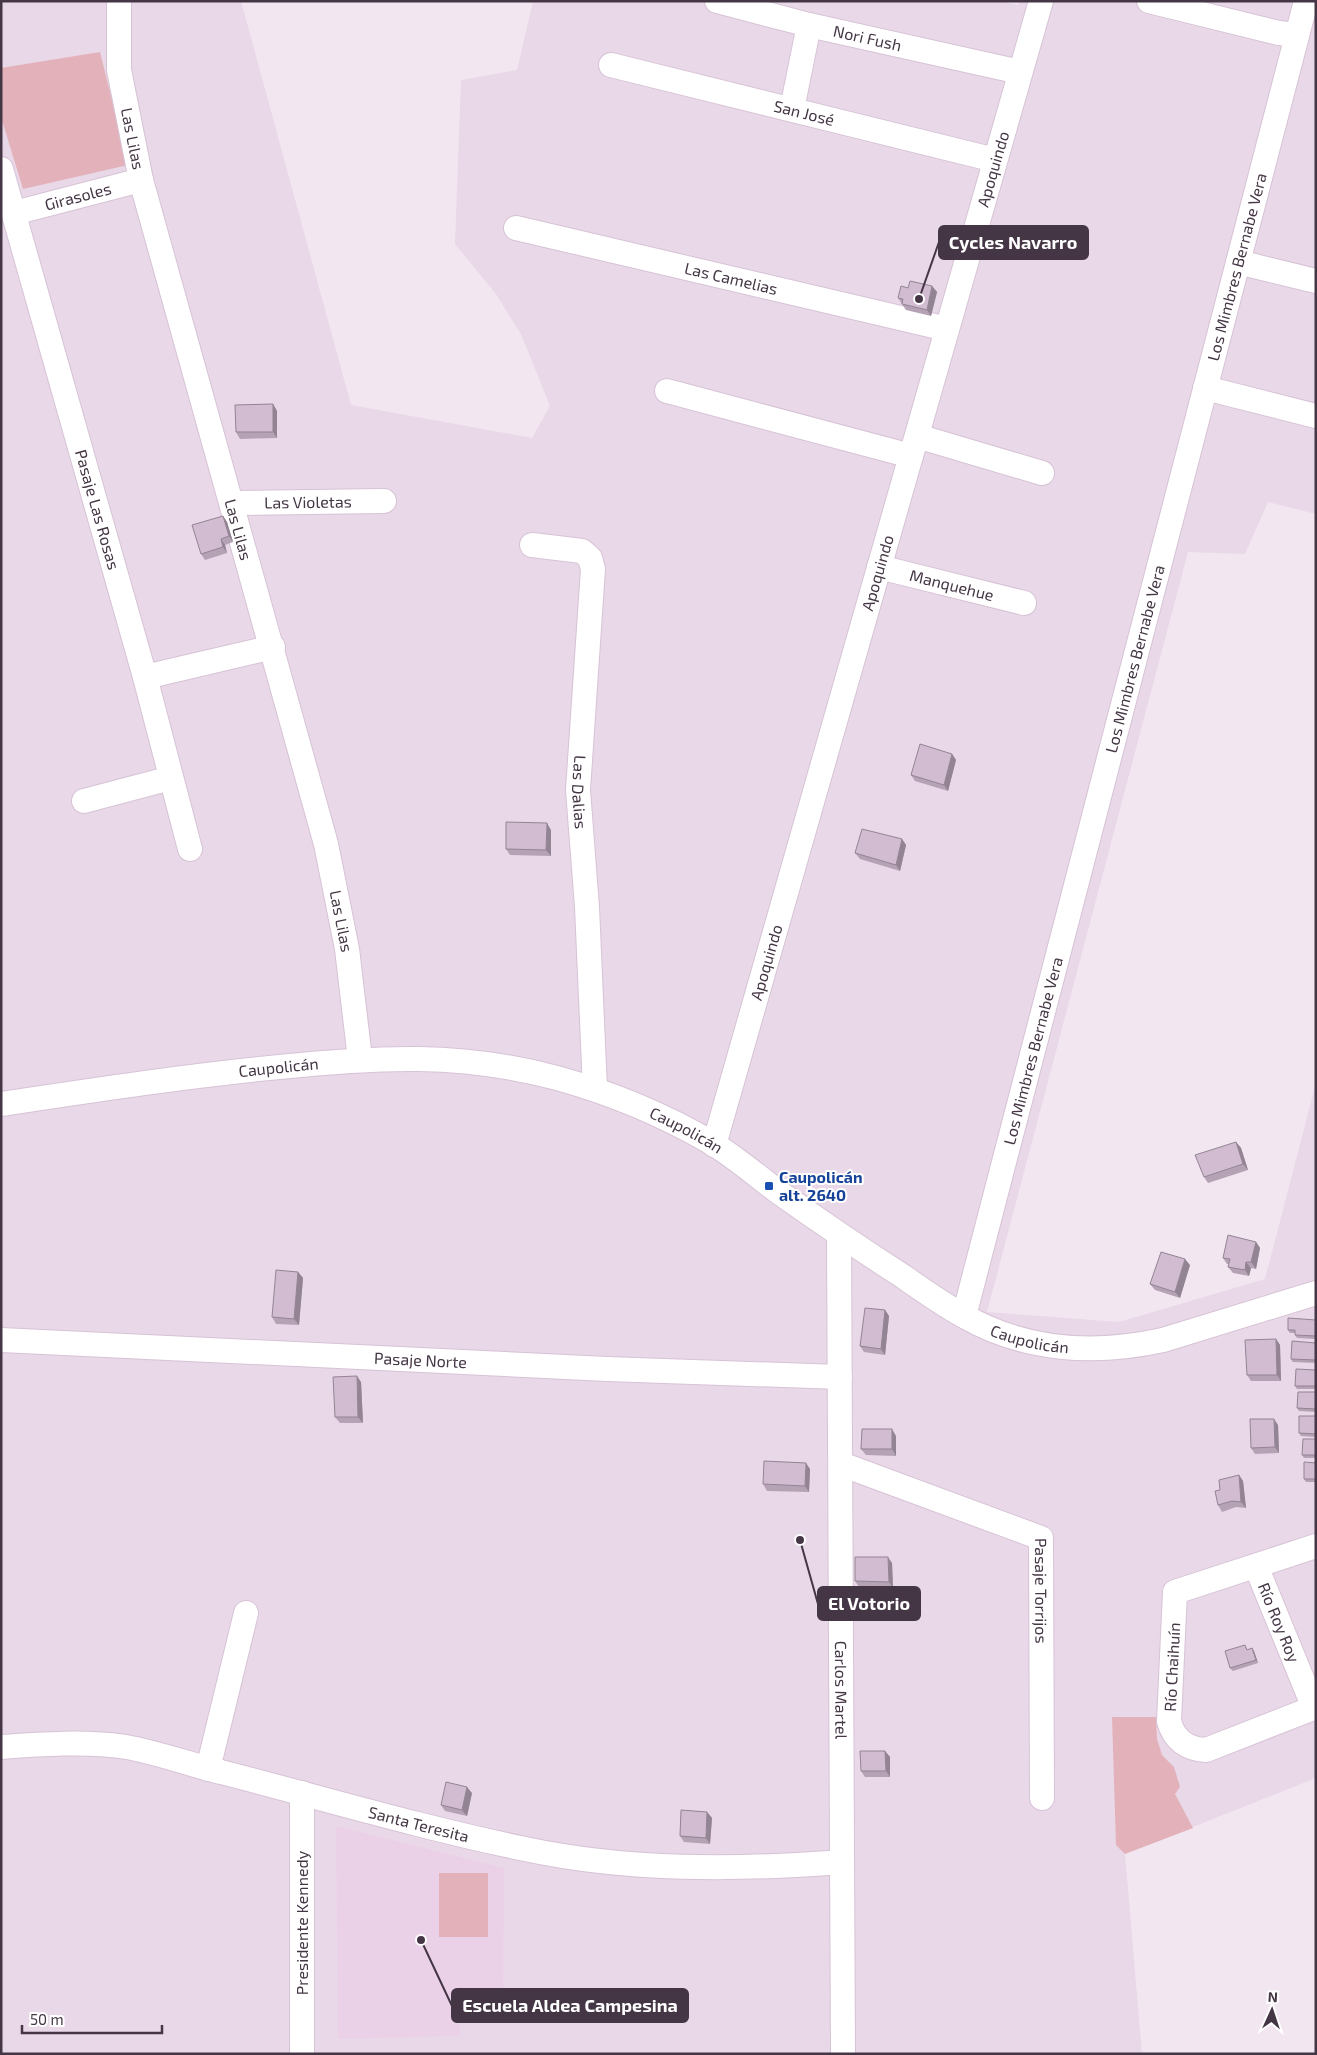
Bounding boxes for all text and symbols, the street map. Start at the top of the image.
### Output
street label: Nori Fush [832,21,903,54]
street label: San José [772,96,836,129]
street label: Las Lilas [118,106,149,171]
street label: Apoquindo [973,129,1012,209]
street label: Los Mimbres Bernabe Vera [1203,171,1270,363]
street label: Girasoles [42,178,113,214]
callout: Cycles Navarro [939,226,1088,259]
text: Cycles Navarro [949,231,1077,253]
street label: Las Camelias [683,258,780,298]
street label: Pasaje Las Rosas [72,447,124,572]
street label: Las Violetas [264,491,352,512]
street label: Las Lilas [221,497,256,562]
street label: Apoquindo [857,533,897,613]
street label: Los Mimbres Bernabe Vera [1101,563,1168,755]
street label: Manquehue [908,565,996,604]
street label: Las Dalias [569,755,591,830]
street label: Las Lilas [326,888,357,953]
street label: Apoquindo [746,922,786,1002]
street label: Los Mimbres Bernabe Vera [999,955,1066,1147]
street label: Caupolicán [238,1053,319,1080]
street label: Caupolicán [647,1102,727,1157]
place label: Caupolicán alt. 2640 [779,1167,863,1204]
marker: Caupolicán alt. 2640 [763,1180,775,1192]
street label: Caupolicán [988,1320,1070,1356]
street label: Pasaje Norte [374,1348,467,1371]
street label: Pasaje Torrijos [1031,1538,1051,1644]
street label: Río Roy Roy [1255,1580,1304,1665]
callout: El Votorio [818,1587,920,1620]
text: El Votorio [828,1592,910,1614]
street label: Río Chaihuín [1160,1622,1183,1712]
street label: Carlos Martel [832,1641,851,1740]
street label: Santa Teresita [366,1802,471,1845]
street label: Presidente Kennedy [292,1850,311,1995]
north arrow [1247,1985,1297,2035]
text: N [1267,1988,1278,2005]
callout: Escuela Aldea Campesina [452,1989,688,2022]
text: Escuela Aldea Campesina [462,1994,678,2016]
scale bar [22,2002,162,2034]
text: 50 m [30,2010,64,2028]

